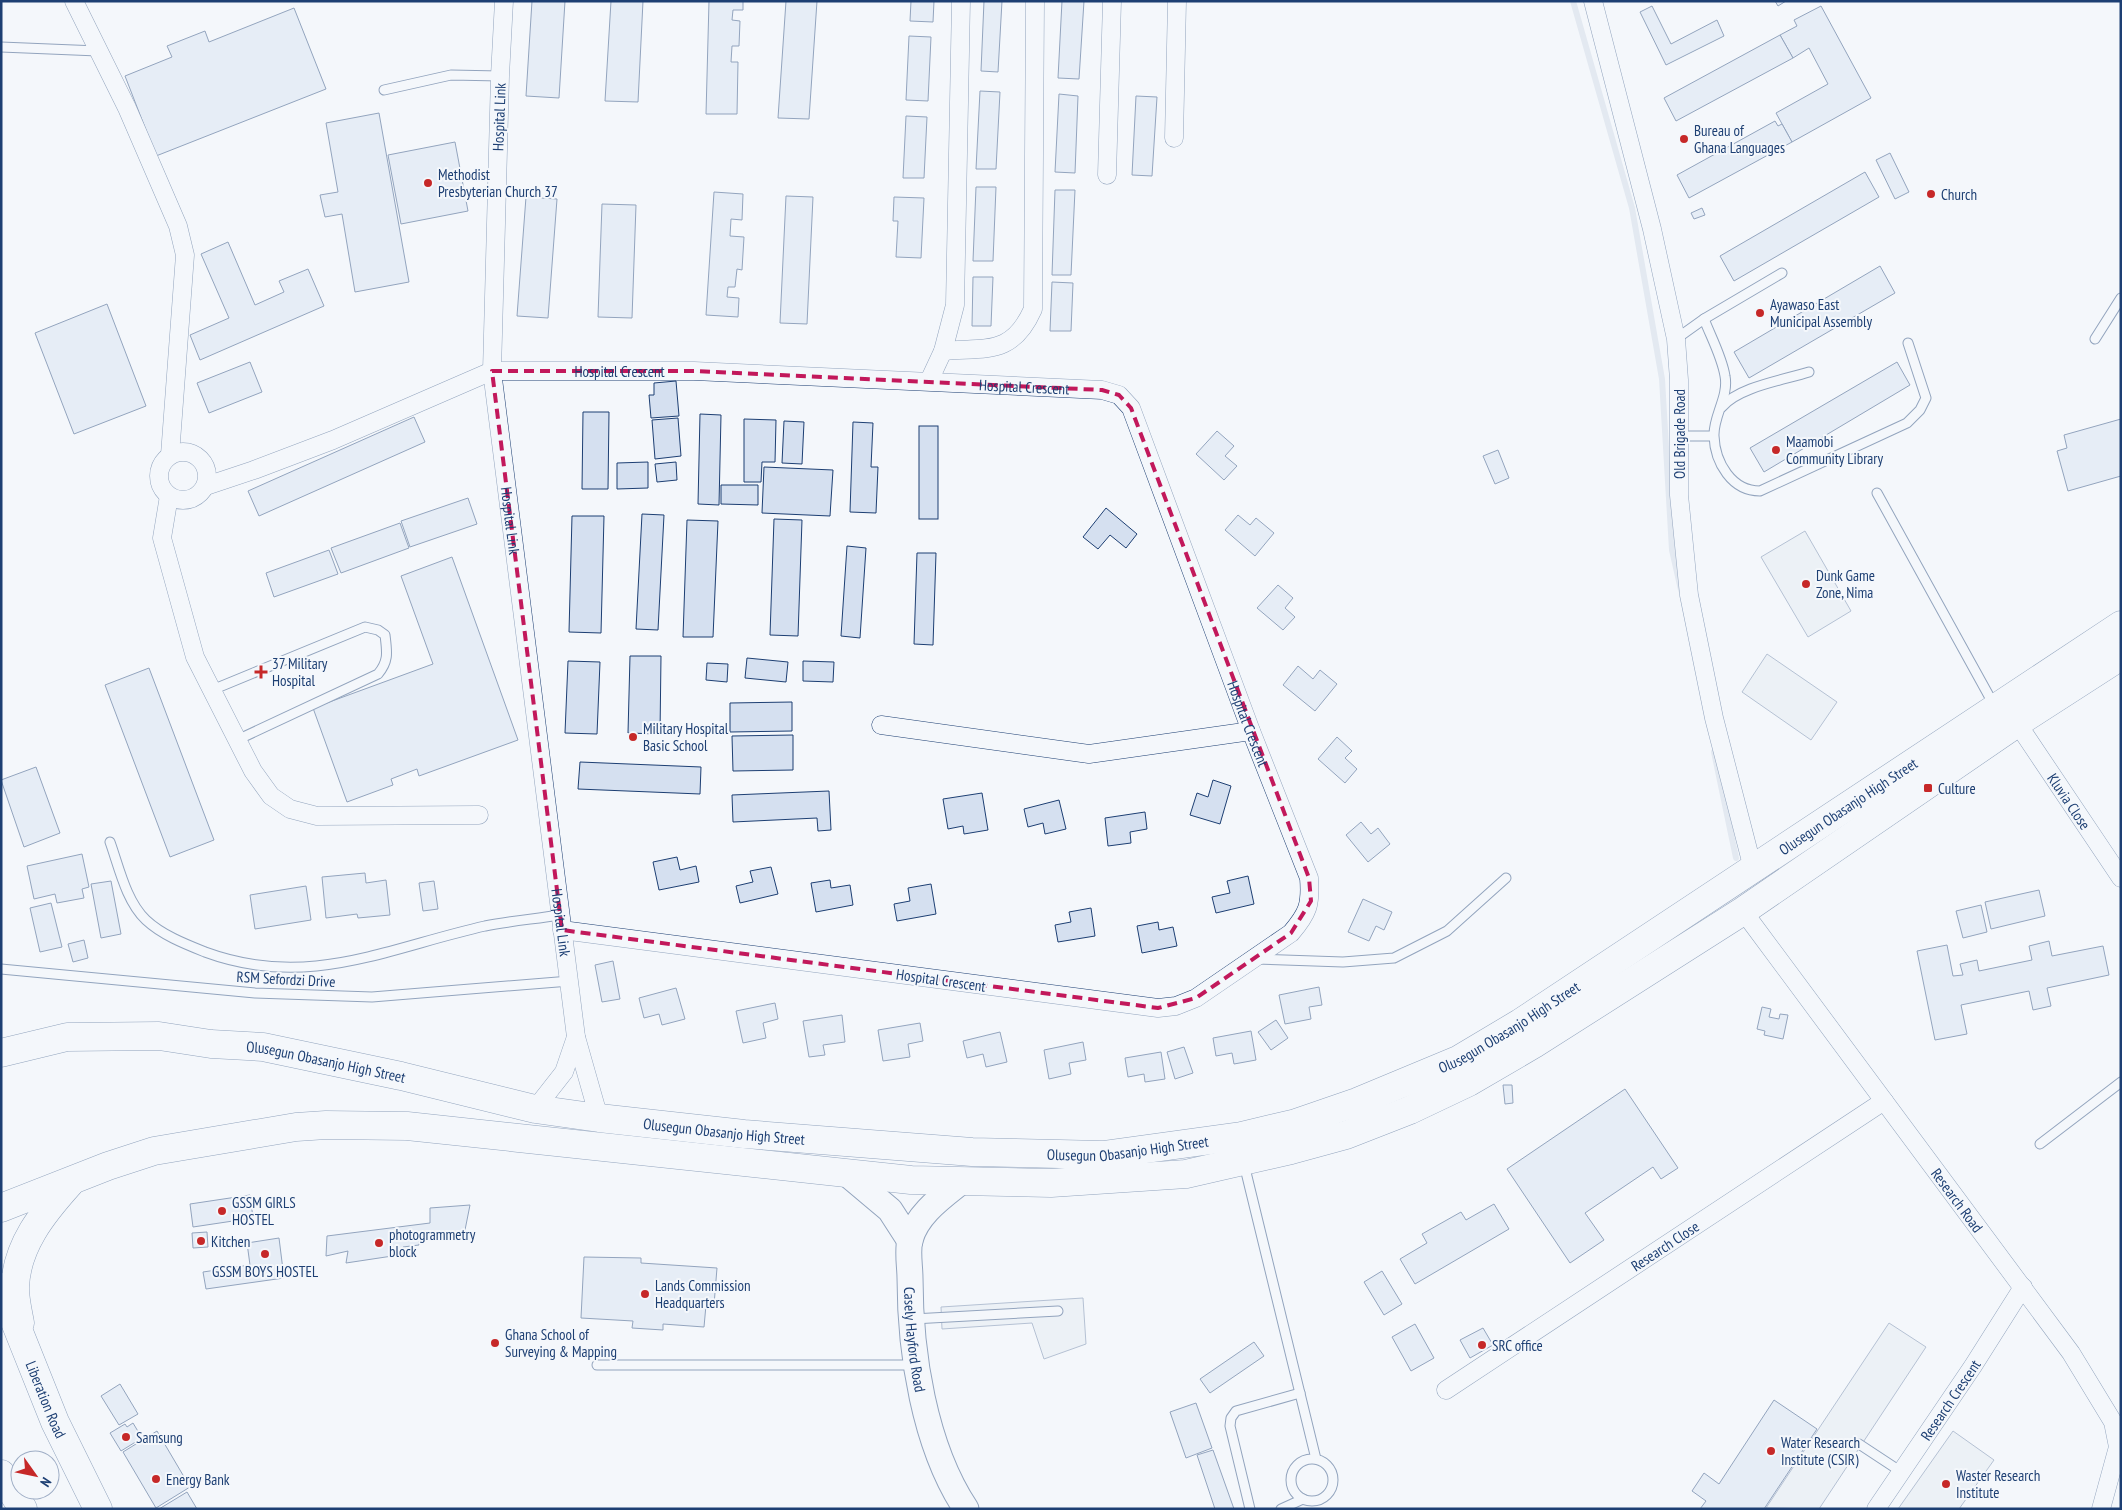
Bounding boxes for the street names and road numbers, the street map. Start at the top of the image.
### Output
street label: Hospital Link [488,82,510,151]
street label: Hospital Crescent [574,362,665,381]
street label: Hospital Crescent [979,375,1070,398]
street label: Old Brigade Road [1670,389,1689,479]
street label: Hospital Link [497,486,525,556]
street label: Hospital Crescent [1224,678,1274,769]
street label: Olusegun Obasanjo High Street [1775,753,1921,859]
street label: Kluvia Close [2044,769,2095,833]
street label: Hospital Link [548,887,575,958]
street label: Hospital Crescent [895,964,987,996]
street label: RSM Sefordzi Drive [236,967,336,991]
street label: Olusegun Obasanjo High Street [1435,977,1583,1077]
street label: Olusegun Obasanjo High Street [246,1037,408,1086]
street label: Olusegun Obasanjo High Street [642,1113,806,1148]
street label: Olusegun Obasanjo High Street [1047,1131,1210,1165]
street label: Research Road [1928,1164,1988,1236]
street label: Research Close [1627,1216,1702,1275]
street label: Casely Hayford Road [901,1287,930,1394]
street label: Research Crescent [1916,1356,1984,1444]
street label: Liberation Road [22,1358,71,1441]

